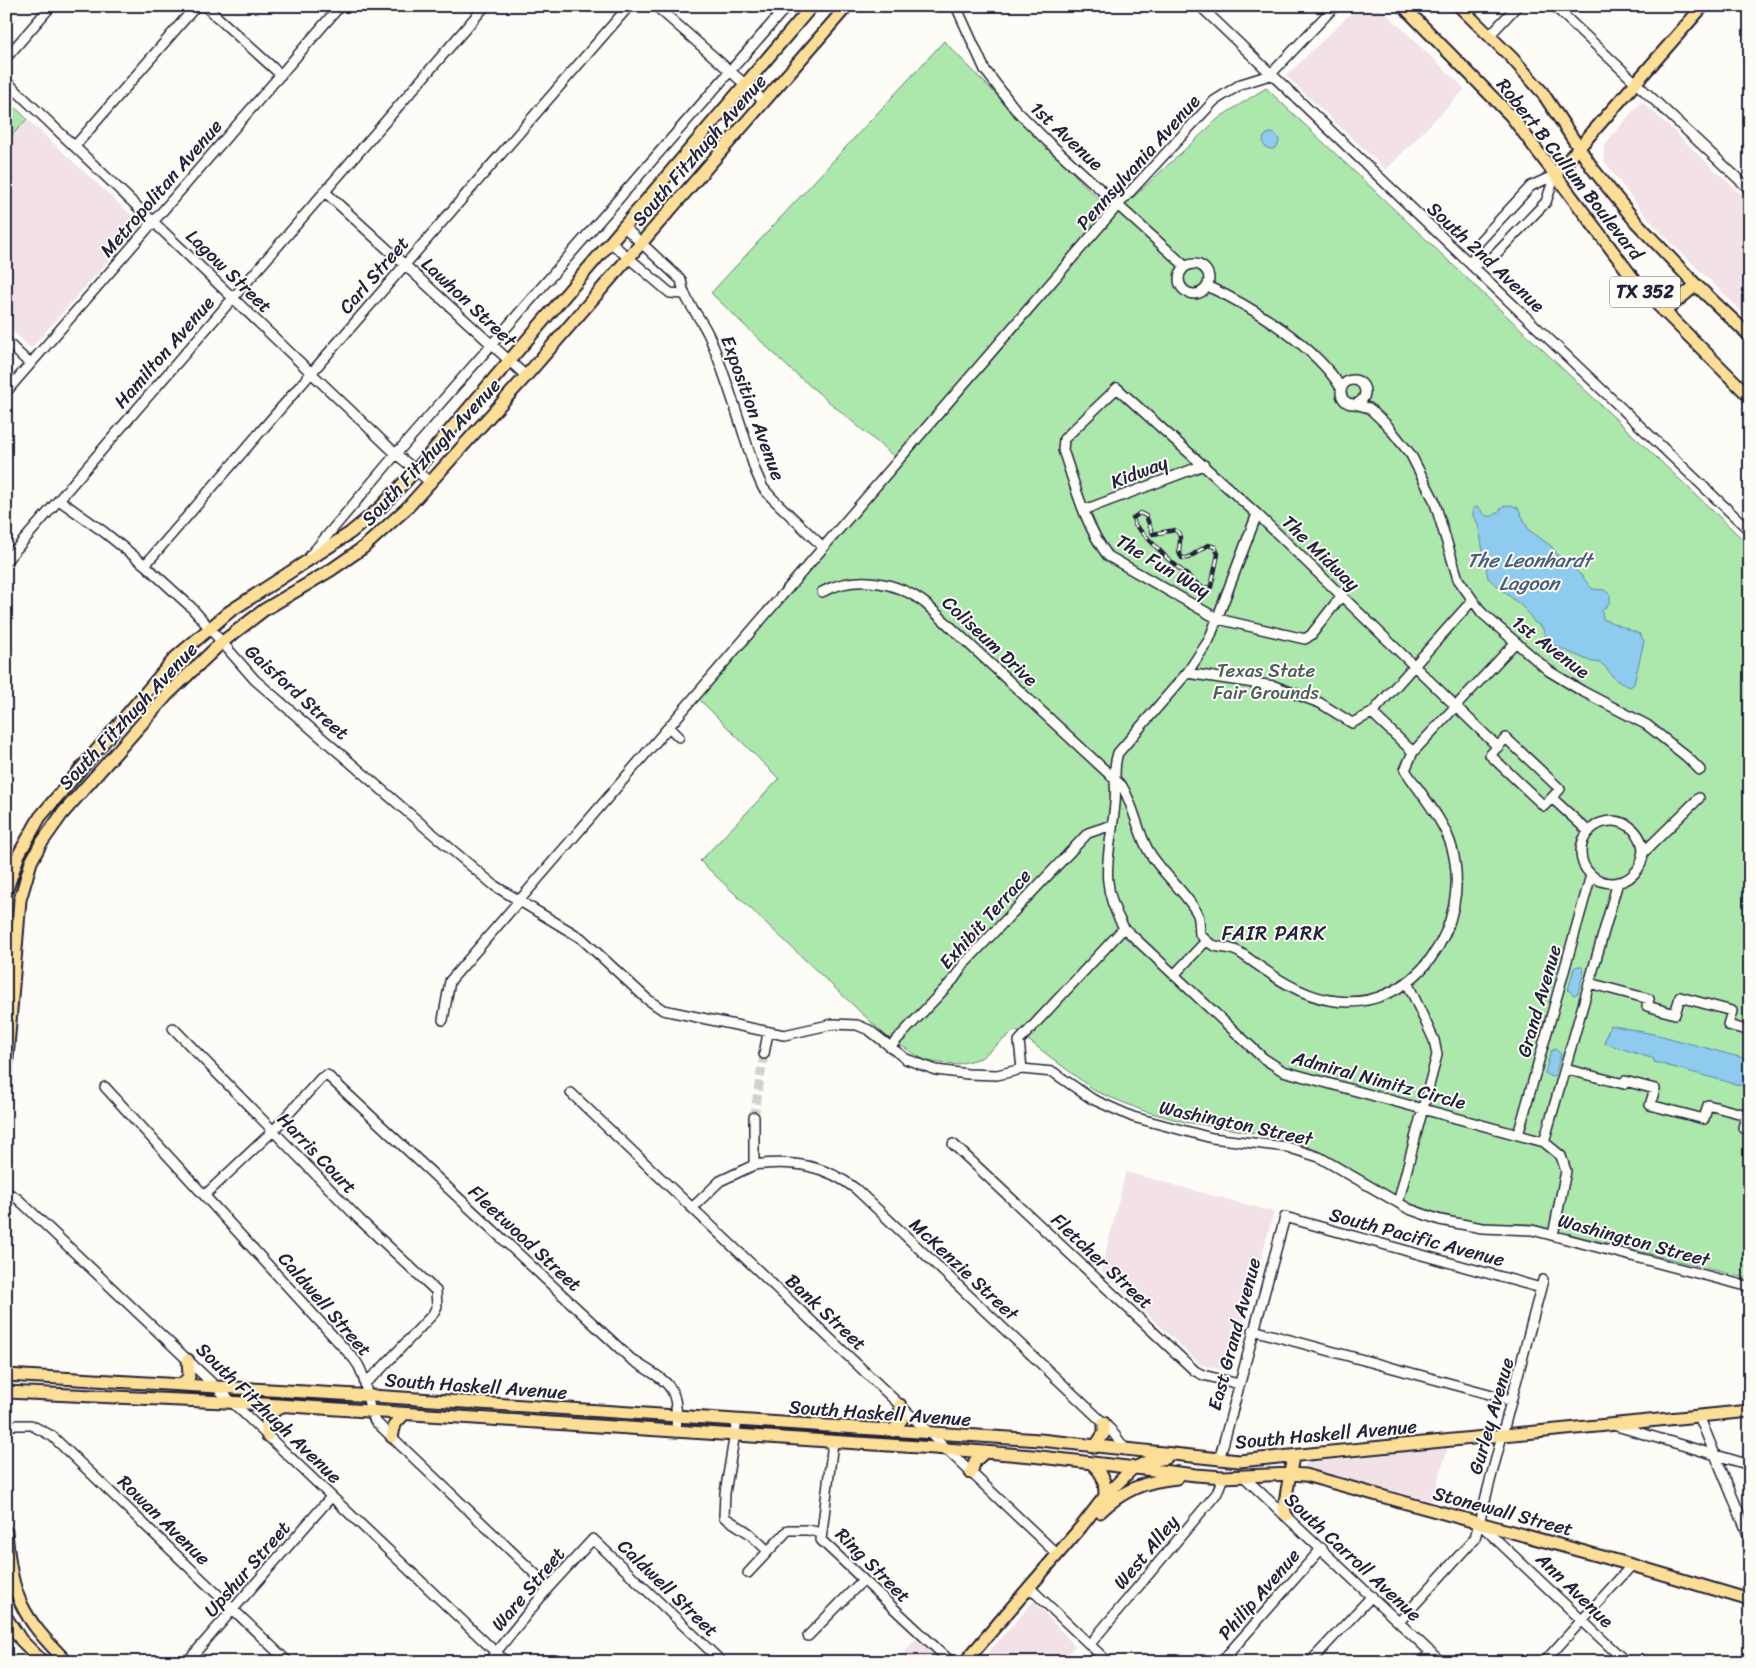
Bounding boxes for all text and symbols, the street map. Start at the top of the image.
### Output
street label: South Fitzhugh Avenue [623,66,775,234]
street label: Robert B Cullum Boulevard [1488,70,1653,269]
street label: Pennsylvania Avenue [1068,86,1208,238]
street label: 1st Avenue [1023,93,1111,179]
street label: Metropolitan Avenue [91,111,231,265]
street label: South 2nd Avenue [1419,193,1553,321]
street label: Lagow Street [178,221,280,321]
street label: Carl Street [330,228,418,322]
street label: Lawhon Street [414,249,525,356]
road number: TX 352 [1610,276,1680,308]
street label: Hamilton Avenue [105,288,223,416]
street label: Exposition Avenue [711,331,795,486]
street label: South Fitzhugh Avenue [353,370,509,534]
street label: Kidway [1105,446,1173,498]
street label: The Midway [1274,507,1368,599]
street label: The Fun Way [1109,525,1217,607]
water label: The Leonhardt Lagoon [1467,543,1594,601]
street label: Coliseum Drive [934,587,1046,695]
street label: 1st Avenue [1505,607,1597,687]
street label: South Fitzhugh Avenue [50,634,206,798]
street label: Gaisford Street [237,636,357,748]
park label: Texas State Fair Grounds [1213,654,1319,709]
street label: Exhibit Terrace [930,861,1040,977]
district label: FAIR PARK [1222,916,1327,951]
street label: Grand Avenue [1507,941,1571,1061]
street label: Admiral Nimitz Circle [1287,1041,1470,1119]
street label: Washington Street [1156,1091,1317,1156]
street label: Harris Court [269,1104,365,1202]
street label: Fleetwood Street [460,1176,590,1300]
street label: South Pacific Avenue [1326,1198,1509,1276]
street label: Fletcher Street [1043,1204,1161,1318]
street label: Washington Street [1554,1204,1715,1277]
street label: McKenzie Street [902,1209,1027,1330]
street label: Caldwell Street [270,1244,380,1364]
street label: East Grand Avenue [1198,1254,1270,1414]
street label: Bank Street [777,1265,875,1359]
street label: South Fitzhugh Avenue [188,1334,350,1492]
street label: Gurley Avenue [1459,1353,1524,1478]
street label: South Haskell Avenue [384,1363,568,1409]
street label: South Haskell Avenue [788,1390,972,1436]
street label: South Haskell Avenue [1234,1410,1419,1458]
street label: Rowan Avenue [109,1467,219,1574]
street label: Stonewall Street [1429,1476,1577,1546]
street label: South Carroll Avenue [1276,1484,1430,1630]
street label: West Alley [1105,1507,1187,1597]
street label: Upshur Street [195,1513,299,1625]
street label: Ring Street [827,1519,919,1611]
street label: Caldwell Street [610,1531,726,1645]
street label: Ware Street [483,1539,573,1639]
street label: Philip Avenue [1209,1540,1309,1647]
street label: Ann Avenue [1527,1543,1622,1636]

